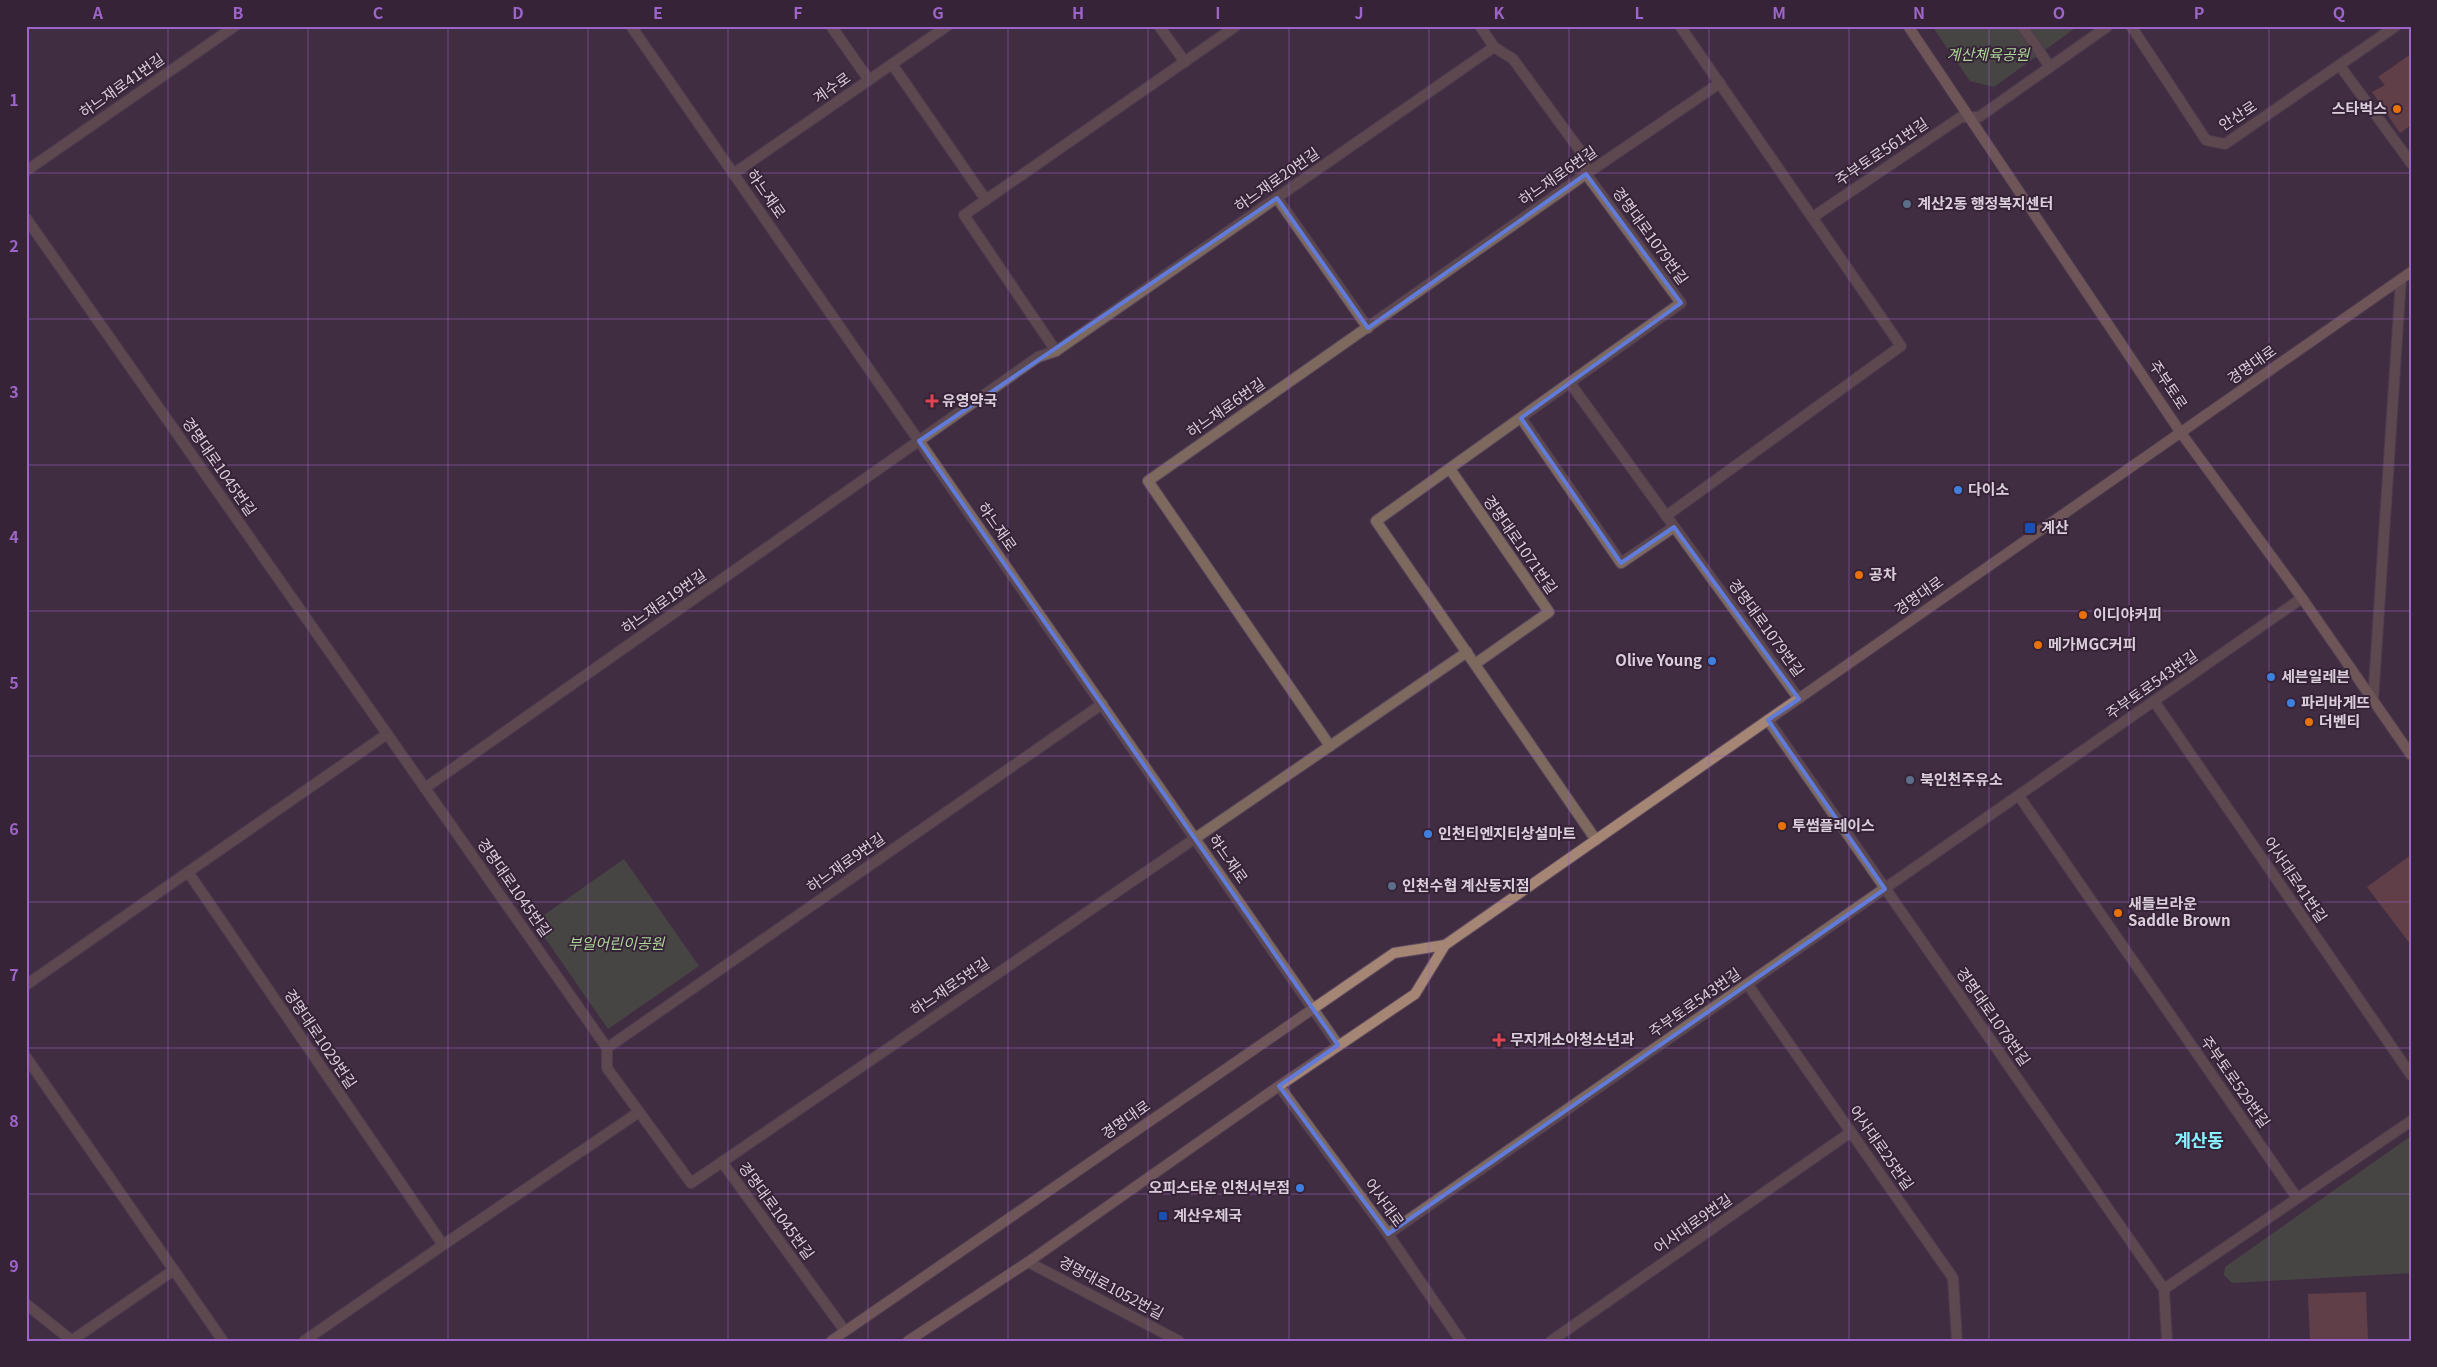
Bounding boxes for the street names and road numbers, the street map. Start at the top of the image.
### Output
street label: 하느재로41번길 [74,48,168,122]
street label: 계수로 [808,66,854,107]
street label: 안산로 [2214,95,2260,135]
street label: 주부토로561번길 [1831,112,1932,190]
street label: 하느재로6번길 [1514,140,1600,210]
street label: 하느재로20번길 [1229,142,1323,216]
street label: 하느재로 [743,165,792,222]
street label: 경명대로1079번길 [1609,182,1694,288]
street label: 경명대로 [2223,339,2280,388]
street label: 주부토로 [2145,355,2193,413]
street label: 하느재로6번길 [1182,372,1268,442]
street label: 경명대로1045번길 [178,413,262,520]
street label: 경명대로1071번길 [1479,491,1563,598]
street label: 하느재로 [974,498,1023,555]
street label: 하느재로19번길 [616,564,710,638]
street label: 경명대로 [1890,570,1947,619]
street label: 경명대로1079번길 [1725,574,1810,680]
street label: 주부토로543번길 [2101,644,2201,723]
street label: 하느재로9번길 [802,827,888,897]
street label: 하느재로 [1205,830,1254,887]
street label: 어사대로41번길 [2260,832,2333,926]
street label: 경명대로1045번길 [473,834,557,941]
street label: 하느재로5번길 [906,952,993,1020]
street label: 주부토로543번길 [1644,962,1744,1041]
street label: 경명대로1078번길 [1952,963,2036,1070]
street label: 경명대로1029번길 [280,984,362,1092]
street label: 주부토로529번길 [2197,1031,2276,1131]
street label: 경명대로 [1097,1094,1154,1143]
street label: 어사대로25번길 [1845,1100,1919,1194]
street label: 경명대로1045번길 [735,1157,820,1263]
street label: 어사대로 [1360,1174,1410,1231]
street label: 어사대로9번길 [1649,1188,1735,1258]
street label: 경명대로1052번길 [1056,1250,1168,1323]

